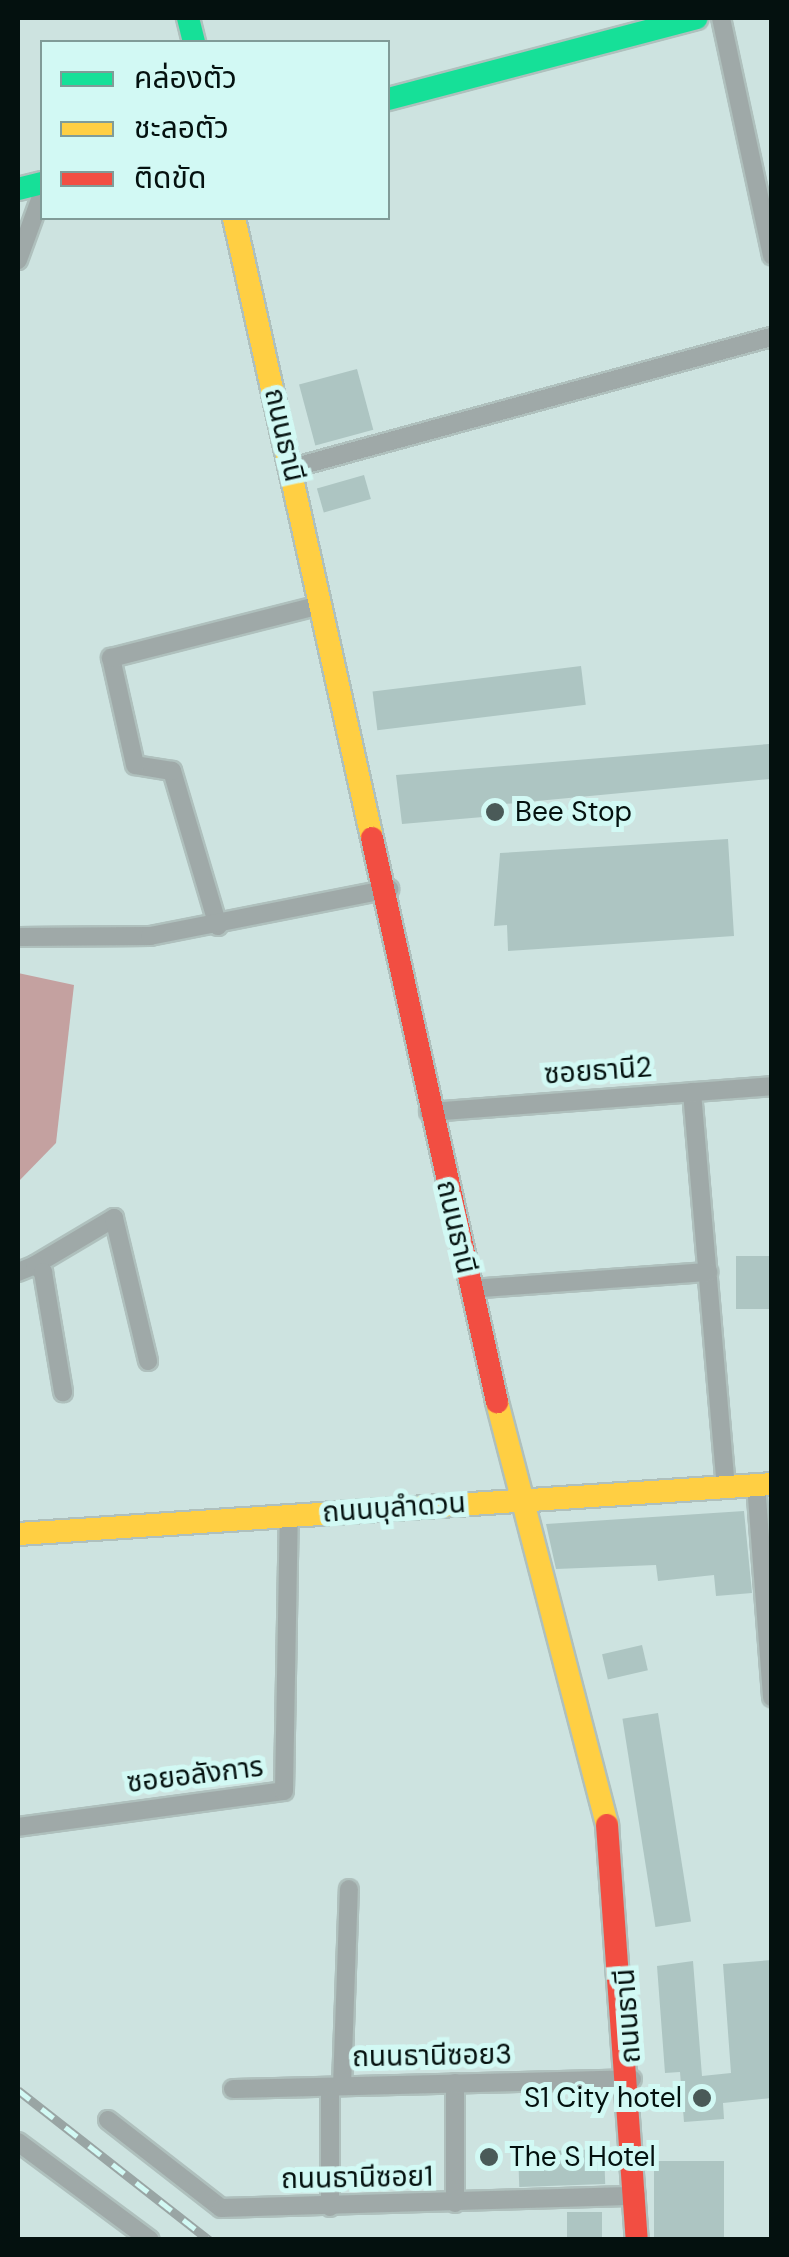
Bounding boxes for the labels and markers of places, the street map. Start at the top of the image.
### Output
place label: Bee Stop [515,795,632,829]
marker: Bee Stop [484,801,506,823]
place label: S1 City hotel [524,2081,682,2115]
marker: S1 City hotel [691,2087,713,2109]
place label: The S Hotel [509,2140,656,2174]
marker: The S Hotel [478,2146,500,2168]

